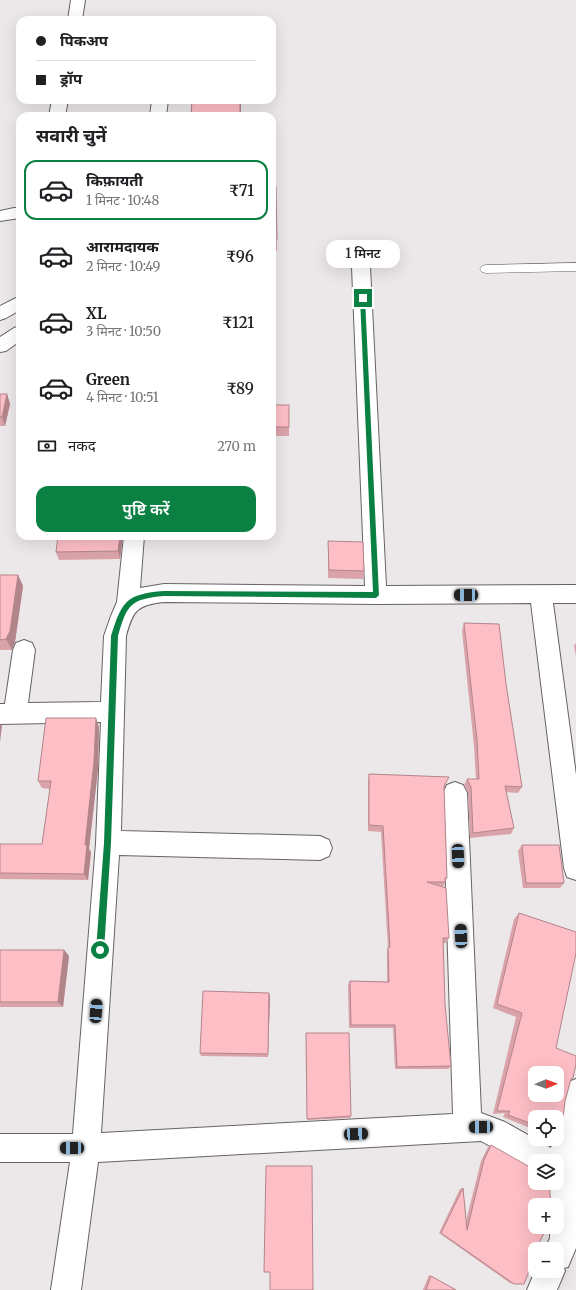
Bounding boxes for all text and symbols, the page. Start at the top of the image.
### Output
text: पिकअप [60,31,108,50]
text: ड्रॉप [60,69,82,88]
text: सवारी चुनें [36,124,107,147]
text: किफ़ायती [86,171,143,190]
icon: car [38,172,74,208]
text: ₹71 [229,181,254,200]
text: 1 मिनट · 10:48 [86,192,159,209]
text: आरामदायक [86,237,159,256]
icon: car [38,238,74,274]
callout: 1 मिनट [326,240,400,268]
text: 1 मिनट [345,245,381,262]
text: ₹96 [226,247,254,266]
text: 2 मिनट · 10:49 [86,258,160,275]
route end [354,289,372,307]
icon: car [38,304,74,340]
text: XL [86,304,107,323]
text: ₹121 [222,313,254,332]
text: 3 मिनट · 10:50 [86,323,161,340]
icon: car [38,370,74,406]
text: Green [86,370,130,389]
text: ₹89 [226,379,254,398]
text: 4 मिनट · 10:51 [86,389,159,406]
icon: cash [36,435,58,457]
text: नकद [68,436,96,455]
text: 270 m [217,438,256,455]
button: पुष्टि करें [36,486,256,532]
car [454,589,478,601]
car [452,844,464,868]
car [455,924,467,948]
route start [91,941,109,959]
car [89,999,103,1023]
north arrow [528,1066,564,1102]
map controls [528,1066,564,1278]
button: locate [528,1110,564,1146]
car [469,1121,493,1133]
car [344,1127,368,1141]
car [60,1142,84,1154]
button: layers [528,1154,564,1190]
button: + [528,1198,564,1234]
button: − [528,1242,564,1278]

